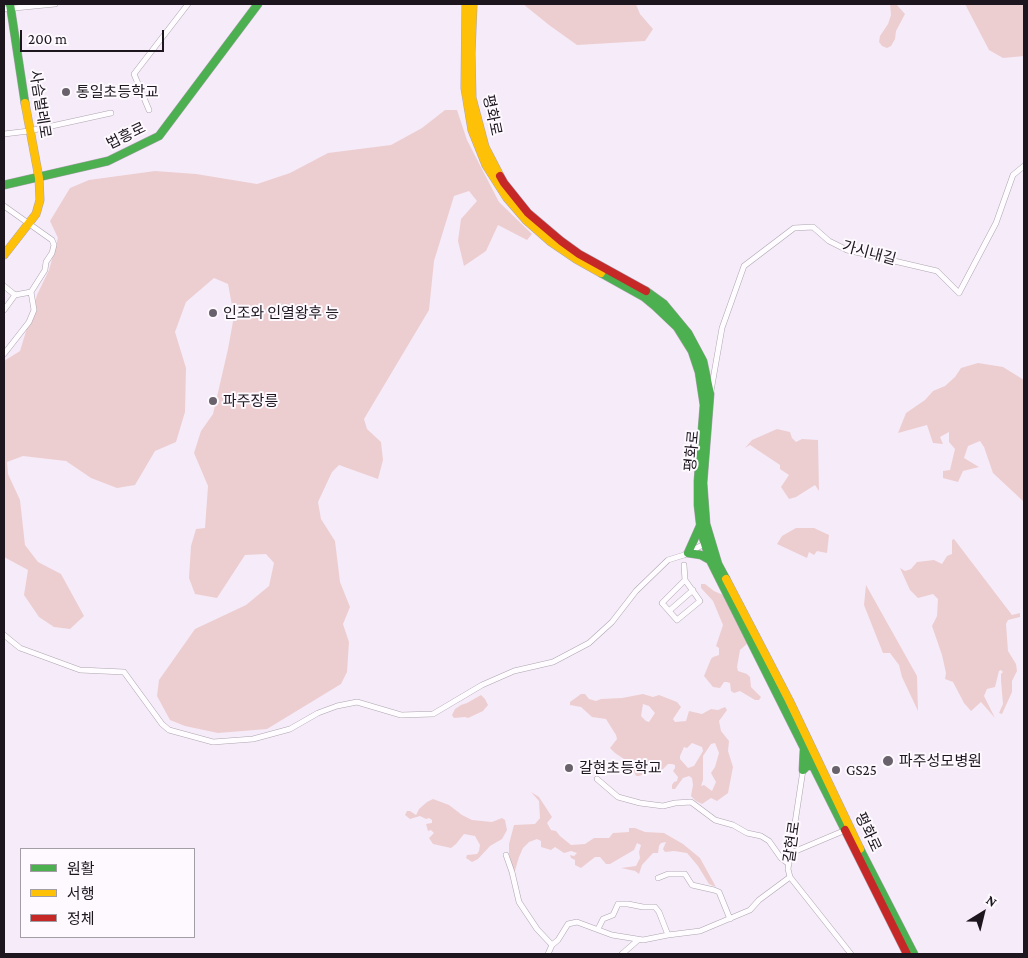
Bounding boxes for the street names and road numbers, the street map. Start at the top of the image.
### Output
street label: 사슴벌레로 [26,69,54,139]
street label: 평화로 [479,93,505,137]
street label: 법흥로 [103,119,149,153]
street label: 가시내길 [840,237,898,269]
street label: 평화로 [681,430,703,472]
street label: 평화로 [851,809,885,855]
street label: 갈현로 [780,820,804,864]

